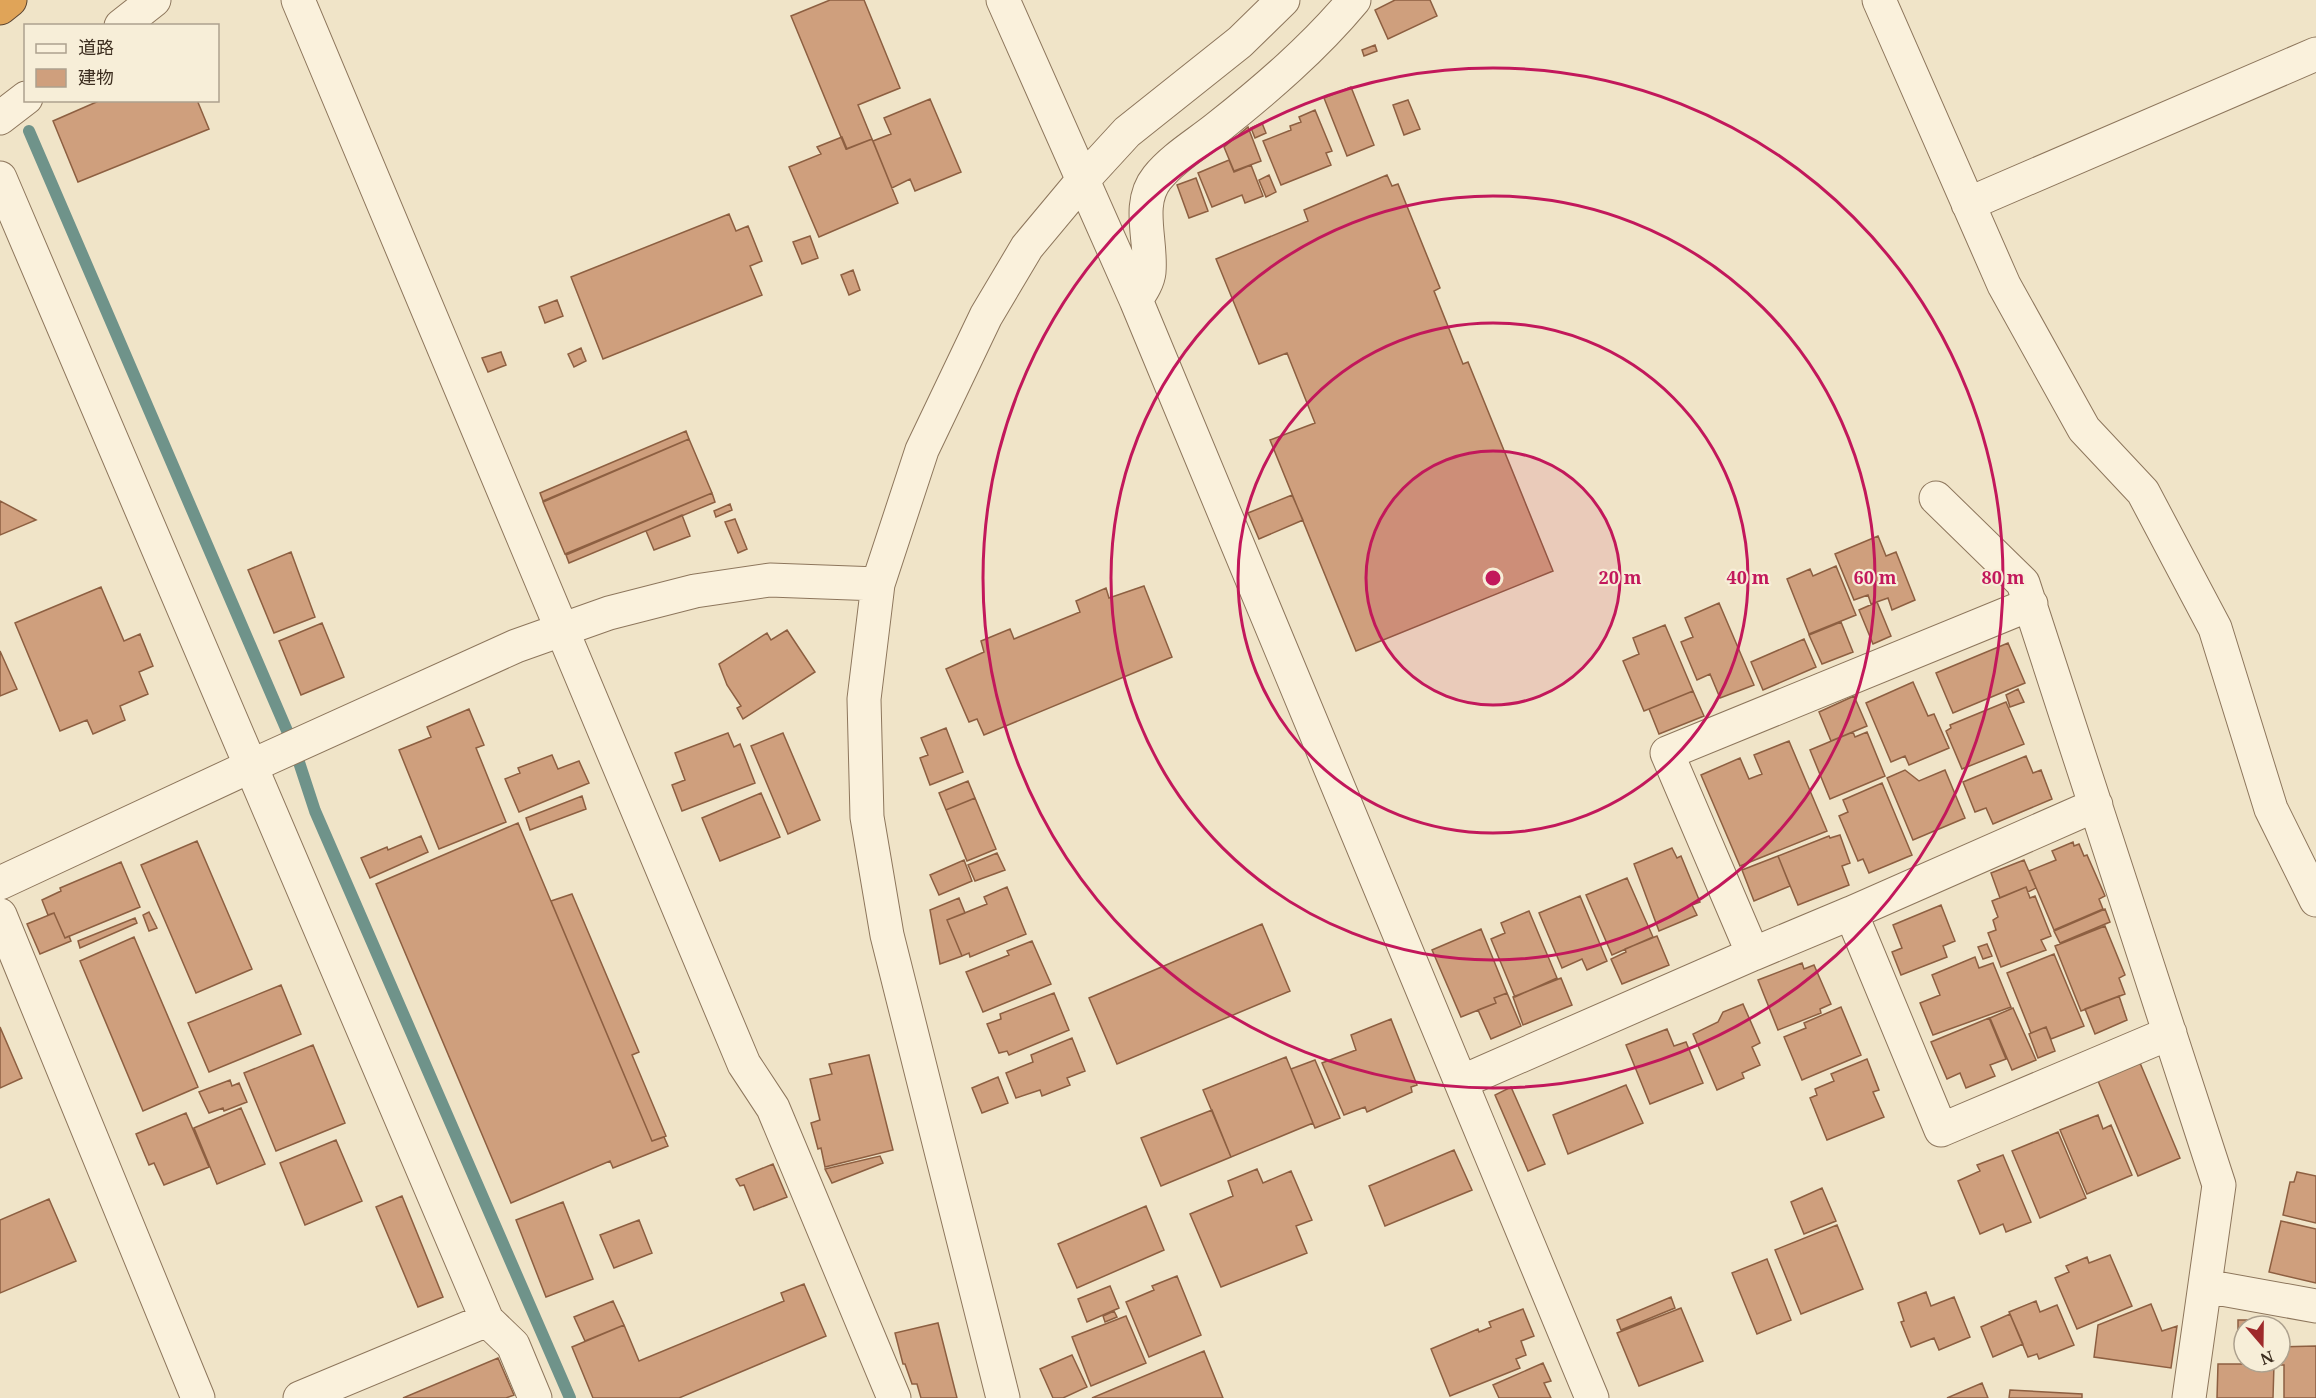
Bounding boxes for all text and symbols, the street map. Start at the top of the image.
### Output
legend [24,24,219,102]
text: 道路 [78,35,114,59]
text: 建物 [78,65,114,89]
text: 20 m [1599,565,1642,589]
text: 40 m [1727,565,1770,589]
text: 60 m [1854,565,1897,589]
text: 80 m [1982,565,2025,589]
centre of rings [1483,568,1503,588]
north arrow [2232,1314,2292,1374]
text: N [2257,1346,2277,1371]

